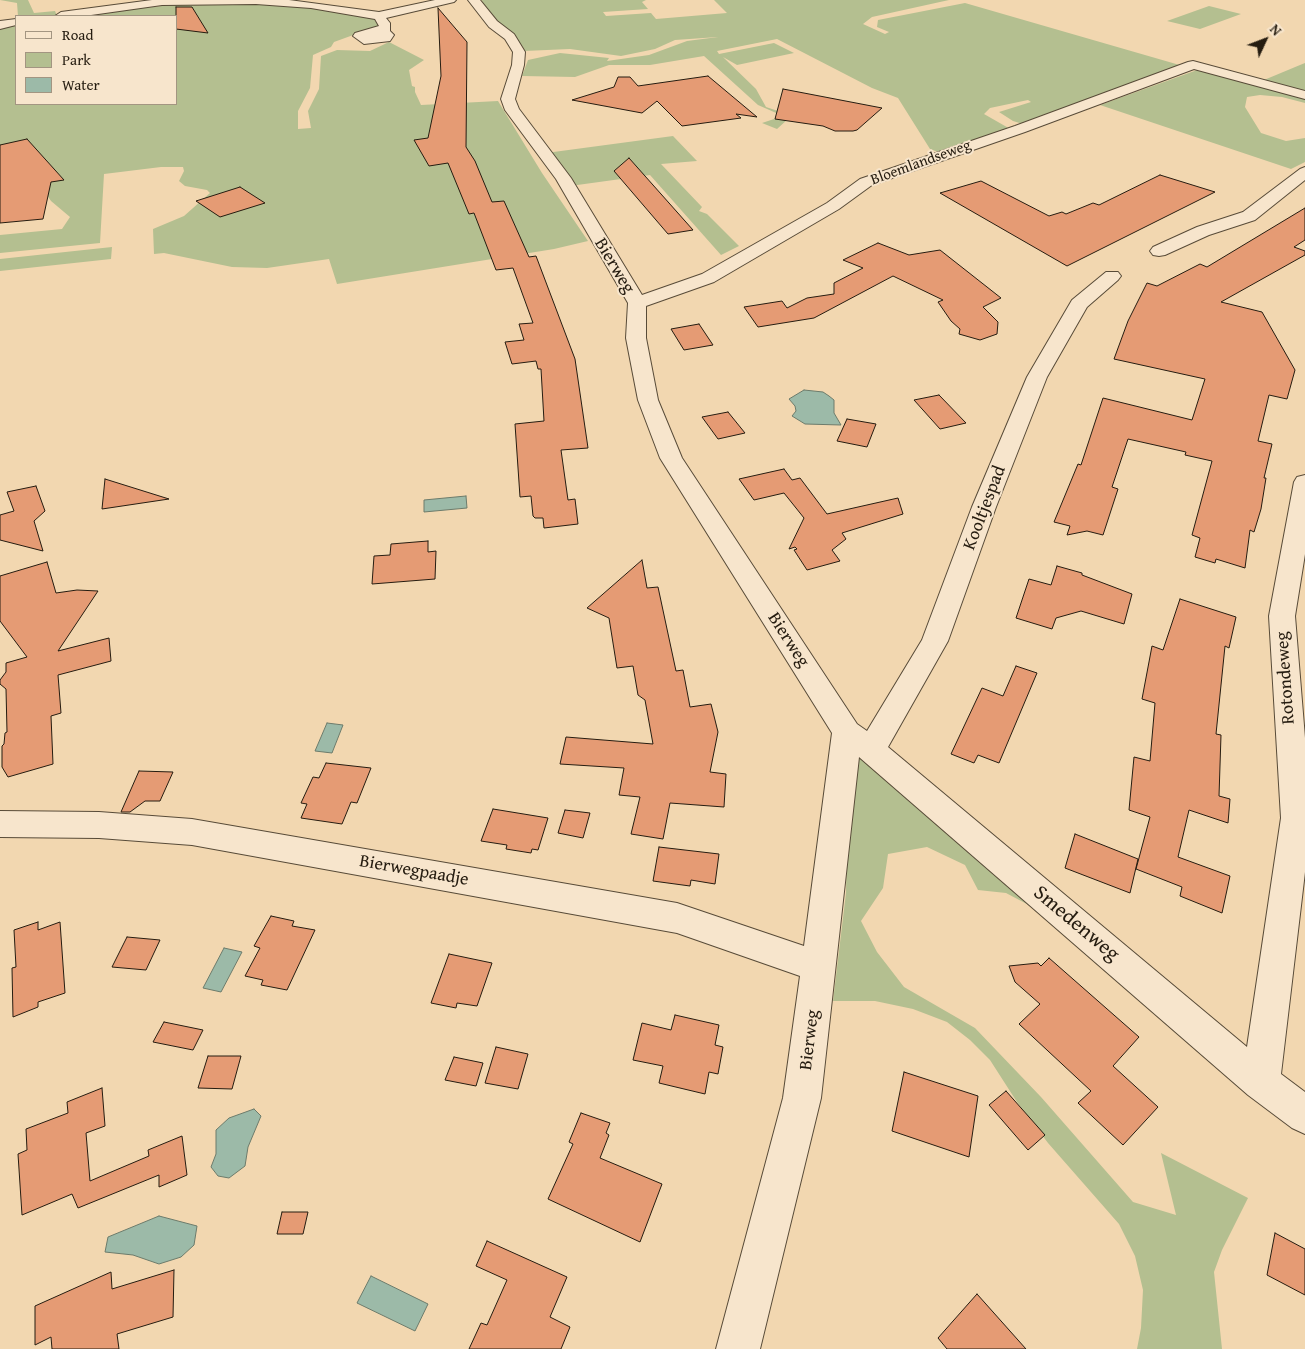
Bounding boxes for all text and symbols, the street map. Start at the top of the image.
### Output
legend [15,15,178,105]
north arrow [1240,15,1290,65]
text: N [1265,20,1286,40]
text: Road [62,24,93,45]
text: Park [62,49,91,70]
text: Water [62,74,100,95]
street label: Bloemlandseweg [868,137,974,189]
street label: Bierweg [589,234,639,298]
street label: Kooltjespad [959,463,1011,553]
street label: Bierweg [762,609,814,671]
street label: Rotondeweg [1272,631,1300,725]
street label: Bierwegpaadje [358,851,470,891]
street label: Smedenweg [1028,881,1124,967]
street label: Bierweg [796,1008,824,1072]

